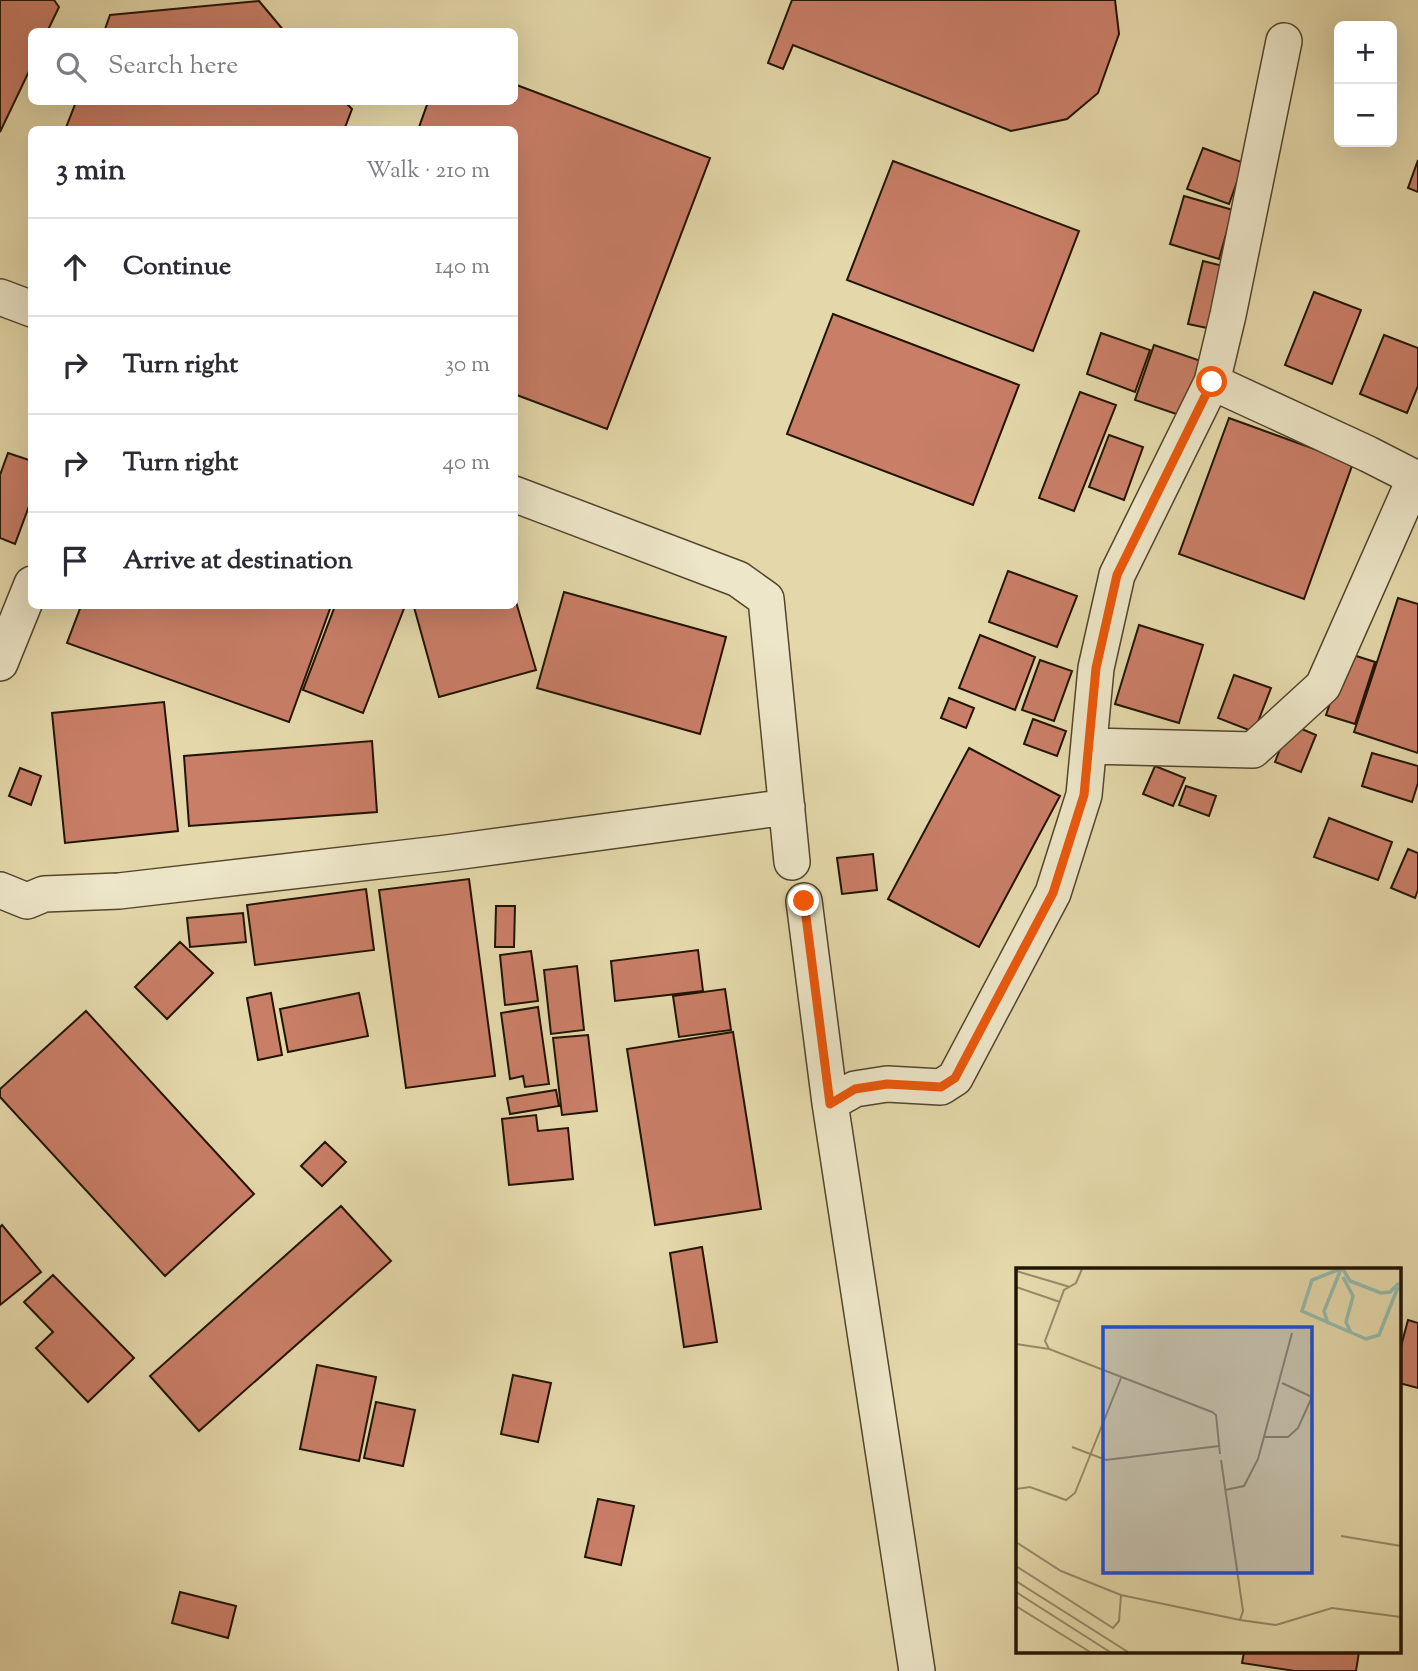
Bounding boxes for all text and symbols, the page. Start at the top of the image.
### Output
map controls [1334,21,1397,147]
button: + [1334,21,1397,84]
search box [28,28,518,105]
icon: search [52,48,90,86]
text: Search here [108,48,238,85]
button: − [1334,84,1397,147]
text: 3 min [56,150,126,193]
text: Walk · 210 m [366,155,490,188]
icon: ahead [56,248,94,286]
text: Continue [123,249,231,286]
text: 140 m [435,251,490,284]
icon: right [56,346,94,384]
text: Turn right [123,347,238,384]
text: 30 m [445,349,490,382]
route start [1196,366,1227,397]
icon: right [56,444,94,482]
text: Turn right [123,445,238,482]
text: 40 m [443,447,490,480]
icon: arrive [56,542,94,580]
text: Arrive at destination [123,543,353,580]
route end [788,885,819,916]
inset map [1016,1268,1400,1654]

